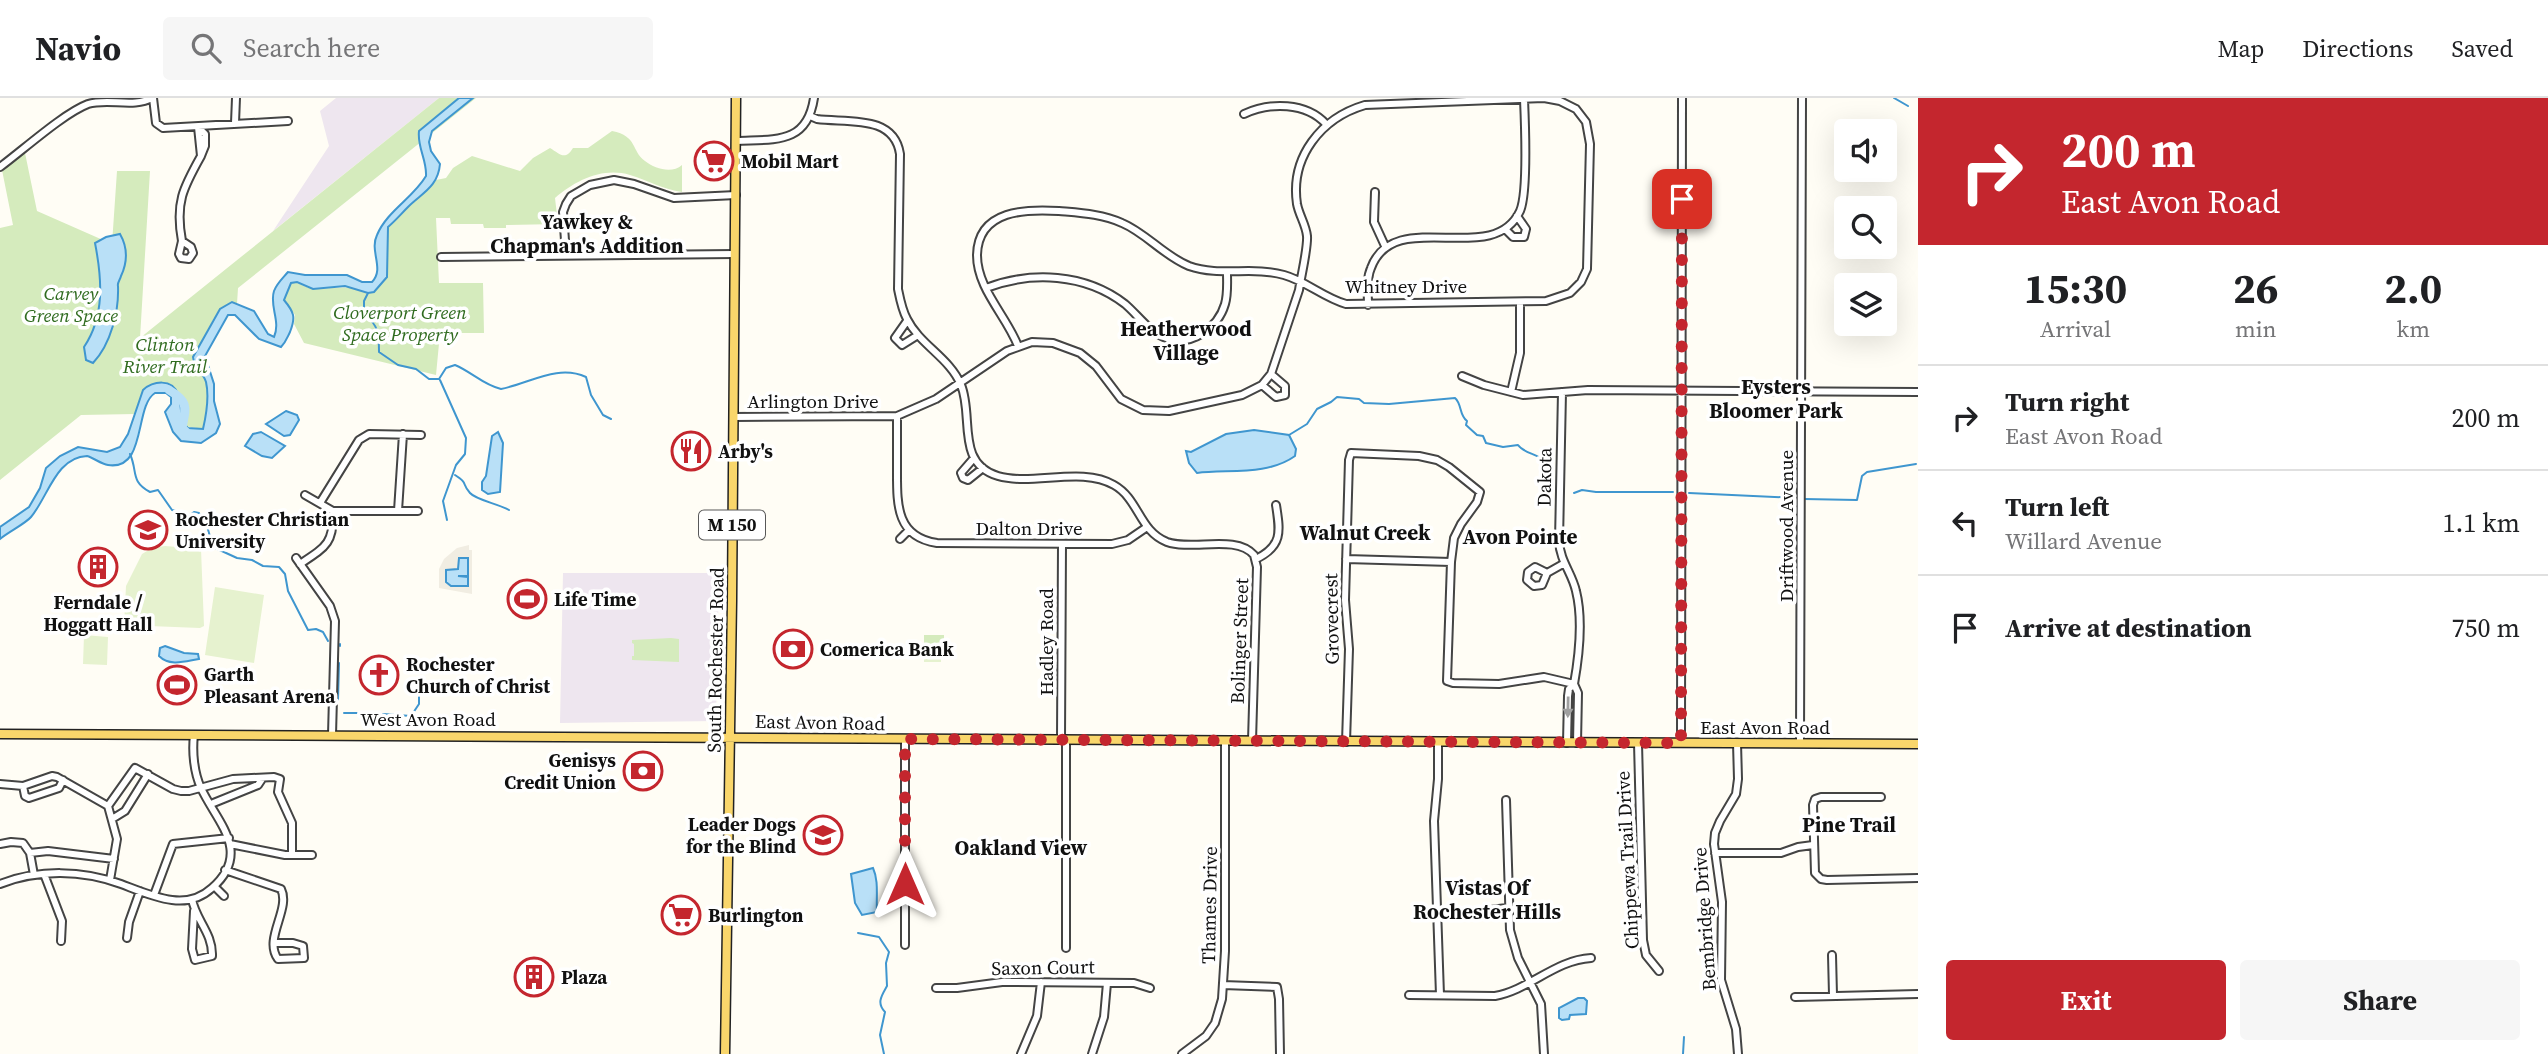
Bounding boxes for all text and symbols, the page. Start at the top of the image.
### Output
search box [163,17,653,80]
text: Navio [35,26,121,71]
icon: search [187,29,225,67]
text: Search here [243,30,380,66]
text: Map [2217,32,2264,65]
text: Directions [2302,32,2413,65]
text: Saved [2451,32,2513,65]
text: 200 m [2061,116,2196,183]
map controls [1834,119,1897,336]
button: sound [1834,119,1897,182]
icon: right [1946,126,2037,217]
supermarket icon: Mobil Mart [693,140,735,182]
place label: Mobil Mart [741,148,839,174]
pin [1652,169,1712,229]
icon: arrive [1663,180,1701,218]
text: East Avon Road [2061,180,2280,224]
button: search [1834,196,1897,259]
district label: Yawkey & Chapman's Addition [490,207,684,260]
text: 15:30 [2024,259,2127,317]
text: 26 [2233,259,2279,317]
text: 2.0 [2384,259,2442,317]
street label: Whitney Drive [1345,273,1467,299]
button: layers [1834,273,1897,336]
park label: Carvey Green Space [24,280,118,328]
park label: Cloverport Green Space Property [333,299,467,347]
text: Arrival [2040,313,2111,345]
text: min [2235,313,2276,345]
text: km [2397,313,2430,345]
district label: Heatherwood Village [1120,314,1252,367]
park label: Clinton River Trail [122,331,208,379]
district label: Eysters Bloomer Park [1709,372,1843,425]
text: Turn right [2005,384,2129,420]
street label: Arlington Drive [747,388,879,414]
icon: right [1946,399,1984,437]
text: 200 m [2452,400,2520,436]
text: East Avon Road [2005,420,2162,452]
restaurant icon: Arby's [670,430,712,472]
place label: Arby's [718,438,773,464]
street label: Dakota [1530,447,1558,507]
street label: Driftwood Avenue [1773,450,1799,602]
text: Turn left [2005,489,2109,525]
icon: left [1946,504,1984,542]
text: 1.1 km [2442,505,2520,541]
place label: Rochester Christian University [175,506,349,554]
school or university icon: Rochester Christian University [127,509,169,551]
road number: M 150 [699,510,765,540]
street label: Dalton Drive [975,515,1083,541]
district label: Walnut Creek [1300,518,1431,547]
district label: Avon Pointe [1463,522,1577,551]
text: Willard Avenue [2005,525,2162,557]
building icon: Ferndale / Hoggatt Hall [77,546,119,588]
street label: South Rochester Road [700,567,730,753]
street label: Grovecrest [1317,572,1345,665]
street label: Bolinger Street [1224,577,1254,704]
sports icon: Life Time [506,578,548,620]
place label: Life Time [554,586,637,612]
street label: Hadley Road [1033,588,1059,696]
place label: Ferndale / Hoggatt Hall [43,589,153,637]
icon: arrive [1946,609,1984,647]
text: Arrive at destination [2005,610,2252,646]
text: 750 m [2452,610,2520,646]
bank icon: Comerica Bank [772,628,814,670]
place label: Comerica Bank [820,636,954,662]
place label: Rochester Church of Christ [406,651,550,699]
church icon: Rochester Church of Christ [358,654,400,696]
place label: Garth Pleasant Arena [204,661,336,709]
sports icon: Garth Pleasant Arena [156,664,198,706]
one-way arrow [1562,696,1574,718]
street label: West Avon Road [360,706,496,732]
street label: East Avon Road [755,708,885,736]
street label: East Avon Road [1700,714,1830,740]
place label: Genisys Credit Union [504,747,616,795]
bank icon: Genisys Credit Union [622,750,664,792]
street label: Chippewa Trail Drive [1609,770,1645,950]
district label: Pine Trail [1802,810,1896,839]
place label: Leader Dogs for the Blind [686,811,796,859]
school or university icon: Leader Dogs for the Blind [802,814,844,856]
district label: Oakland View [955,833,1088,862]
street label: Thames Drive [1195,846,1223,964]
street label: Bembridge Drive [1686,846,1722,992]
position arrow [868,847,942,921]
district label: Vistas Of Rochester Hills [1413,873,1562,926]
supermarket icon: Burlington [660,894,702,936]
place label: Burlington [708,902,804,928]
street label: Saxon Court [991,953,1096,981]
building icon: Plaza [513,956,555,998]
button: Exit [1946,960,2226,1040]
button: Share [2240,960,2520,1040]
place label: Plaza [561,964,608,990]

